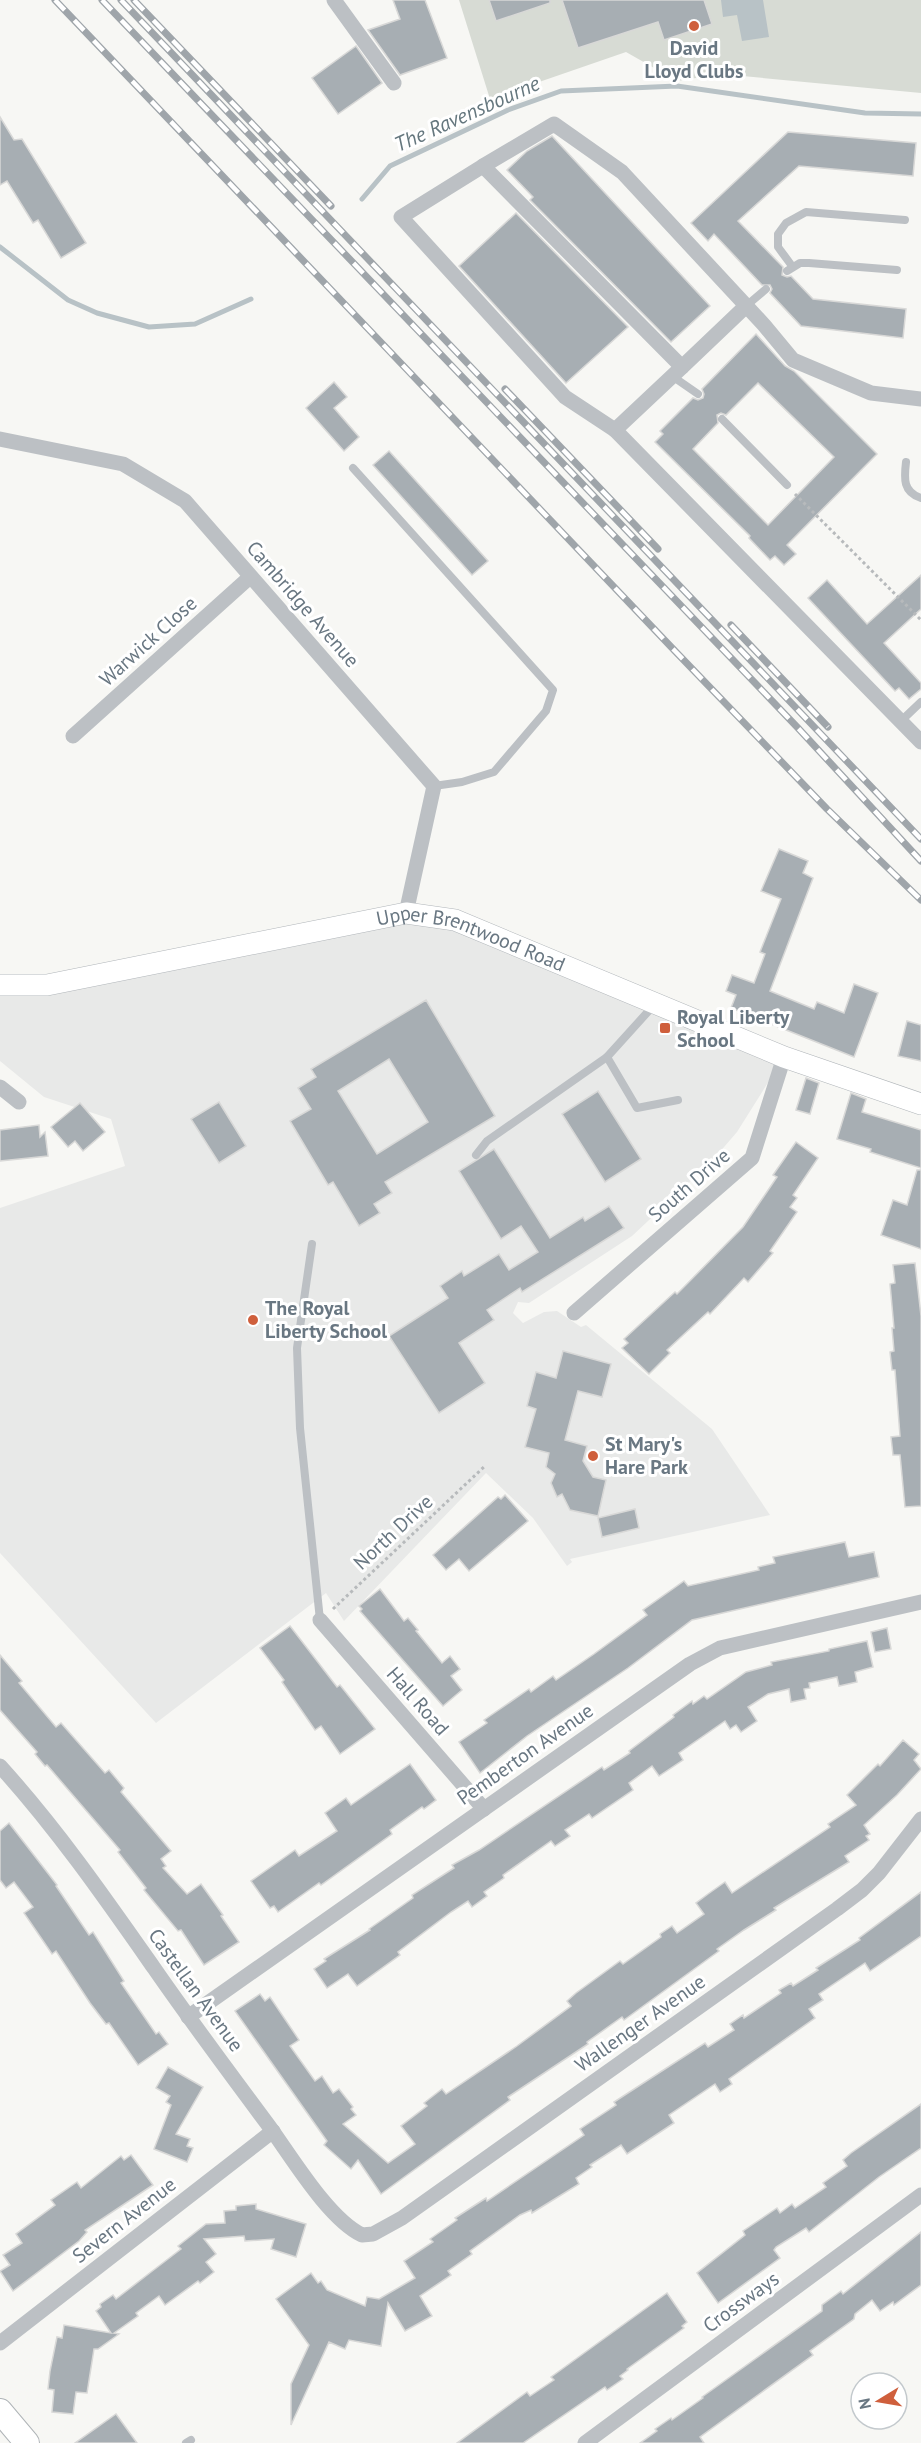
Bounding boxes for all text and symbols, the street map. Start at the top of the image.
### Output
marker: David Lloyd Clubs [687,19,701,33]
place label: David Lloyd Clubs [645,35,743,84]
water label: The Ravensbourne [390,69,544,158]
street label: Cambridge Avenue [241,535,365,673]
street label: Warwick Close [94,590,202,692]
street label: Upper Brentwood Road [374,899,569,977]
place label: Royal Liberty School [677,1004,790,1053]
marker: Royal Liberty School [658,1021,672,1035]
street label: South Drive [643,1142,735,1228]
place label: The Royal Liberty School [265,1295,387,1344]
marker: The Royal Liberty School [246,1313,260,1327]
place label: St Mary's Hare Park [605,1431,688,1480]
marker: St Mary's Hare Park [586,1449,600,1463]
street label: North Drive [348,1489,438,1575]
street label: Hall Road [381,1661,455,1741]
street label: Pemberton Avenue [452,1697,598,1811]
street label: Castellan Avenue [143,1923,249,2057]
street label: Wallenger Avenue [570,1968,710,2078]
street label: Severn Avenue [67,2171,181,2269]
street label: Crossways [698,2266,784,2338]
north arrow [849,2371,909,2431]
text: N [853,2397,875,2411]

